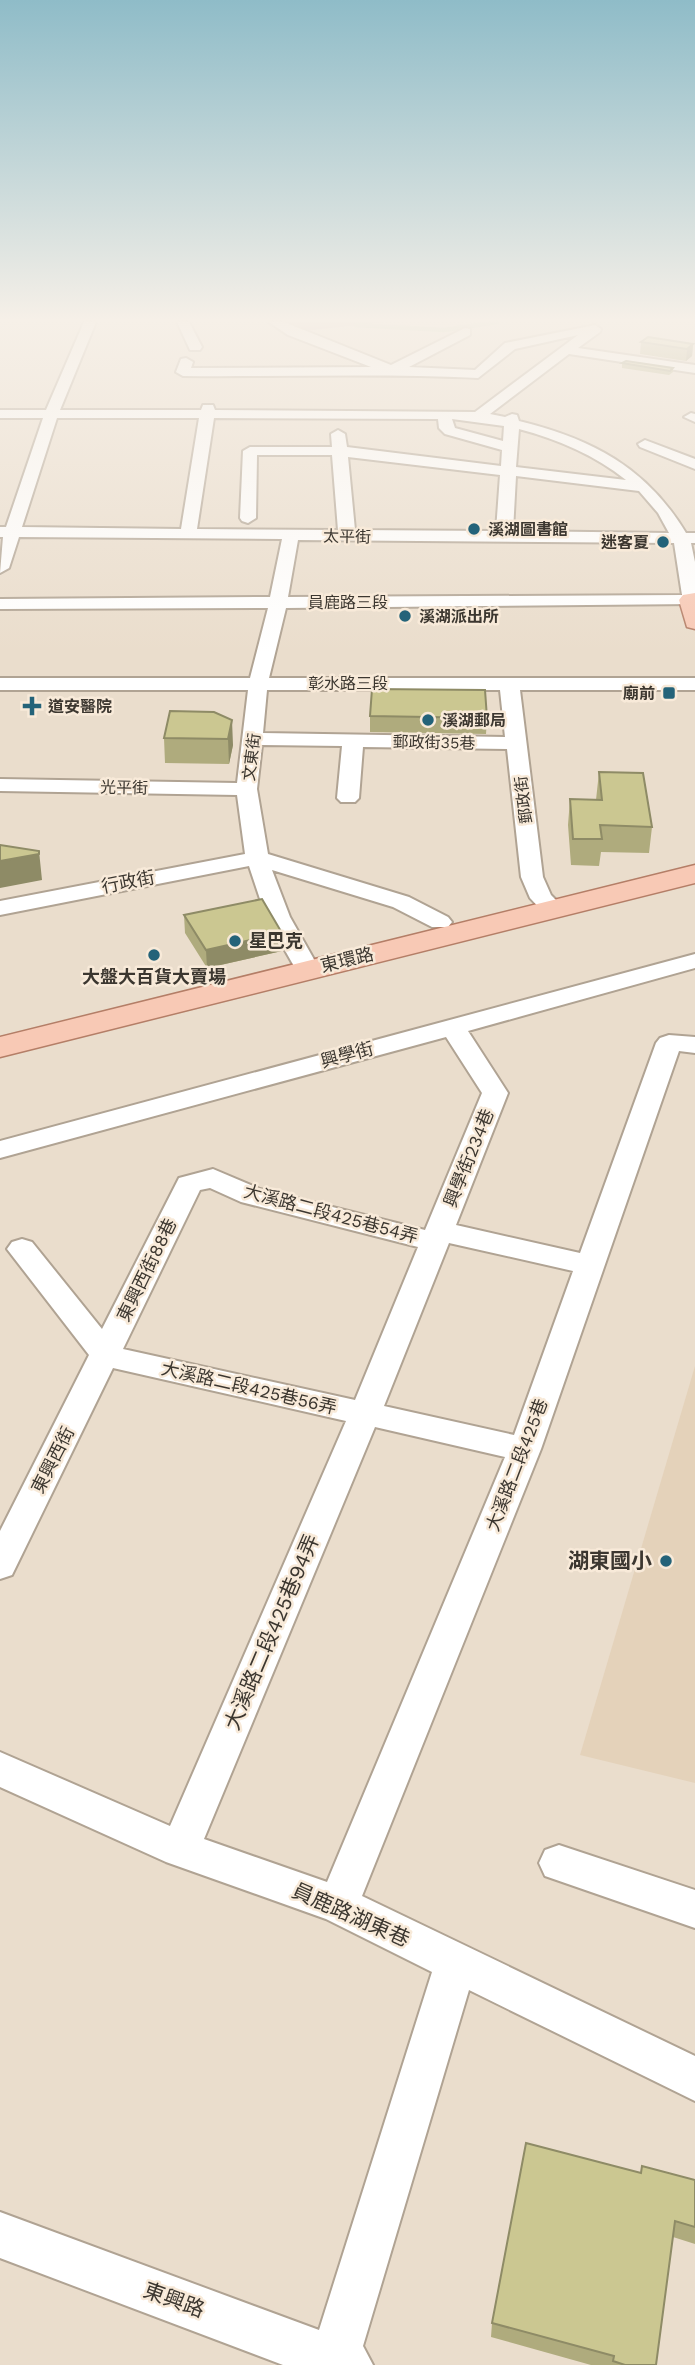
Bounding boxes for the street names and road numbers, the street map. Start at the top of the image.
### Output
street label: 太平街 [323,527,371,546]
street label: 員鹿路三段 [308,593,388,612]
street label: 彰水路三段 [308,674,388,693]
street label: 文東街 [239,732,264,782]
street label: 郵政街35巷 [393,732,475,753]
street label: 郵政街 [511,775,536,825]
street label: 光平街 [100,778,148,797]
street label: 行政街 [99,866,156,897]
street label: 東環路 [318,943,376,976]
street label: 興學街 [318,1037,376,1072]
street label: 興學街234巷 [439,1106,498,1210]
street label: 大溪路二段425巷54弄 [242,1180,421,1247]
street label: 東興西街88巷 [113,1215,181,1325]
street label: 大溪路二段425巷56弄 [159,1357,339,1418]
street label: 大溪路二段425巷 [482,1396,551,1534]
street label: 東興西街 [27,1423,78,1497]
street label: 大溪路二段425巷94弄 [219,1530,324,1733]
street label: 員鹿路湖東巷 [289,1877,414,1952]
street label: 東興路 [140,2277,208,2322]

